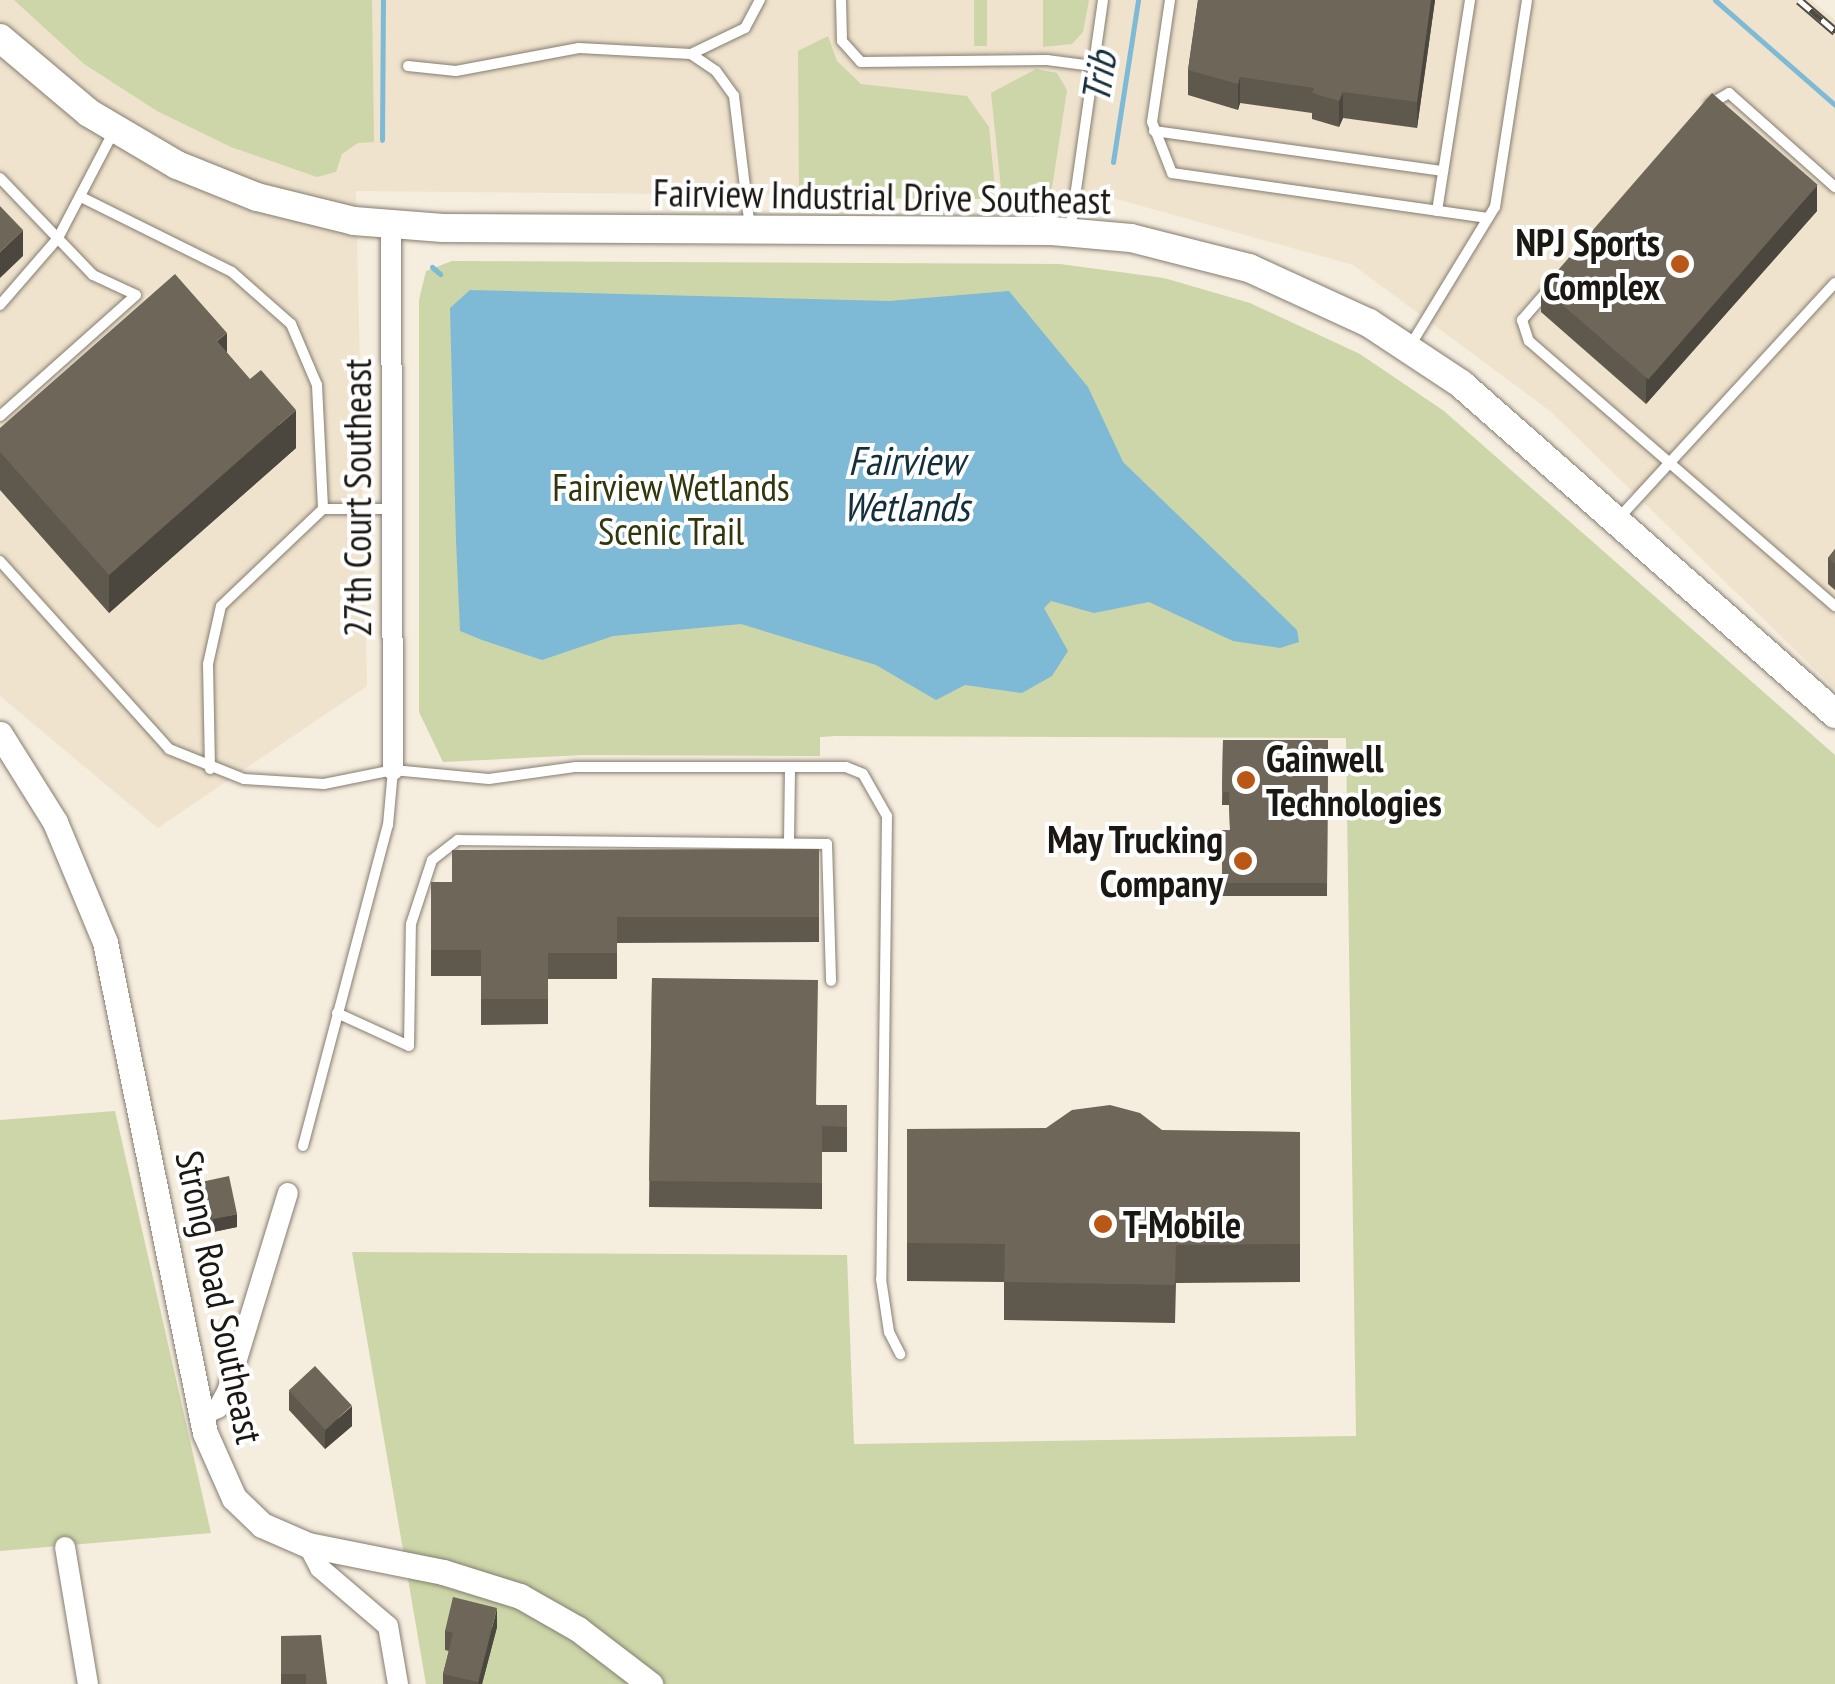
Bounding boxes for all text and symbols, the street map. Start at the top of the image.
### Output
water label: Trib [1070,48,1126,106]
street label: Fairview Industrial Drive Southeast [652,169,1112,223]
place label: NPJ Sports Complex [1516,219,1660,308]
marker: NPJ Sports Complex [1669,253,1691,275]
street label: 27th Court Southeast [334,359,380,637]
water label: Fairview Wetlands [843,436,969,530]
park label: Fairview Wetlands Scenic Trail [552,464,790,554]
place label: Gainwell Technologies [1266,735,1442,824]
marker: Gainwell Technologies [1235,769,1257,791]
place label: May Trucking Company [1045,816,1223,906]
marker: May Trucking Company [1232,850,1254,872]
street label: Strong Road Southeast [167,1146,273,1448]
place label: T-Mobile [1123,1201,1241,1247]
marker: T-Mobile [1092,1213,1114,1235]

